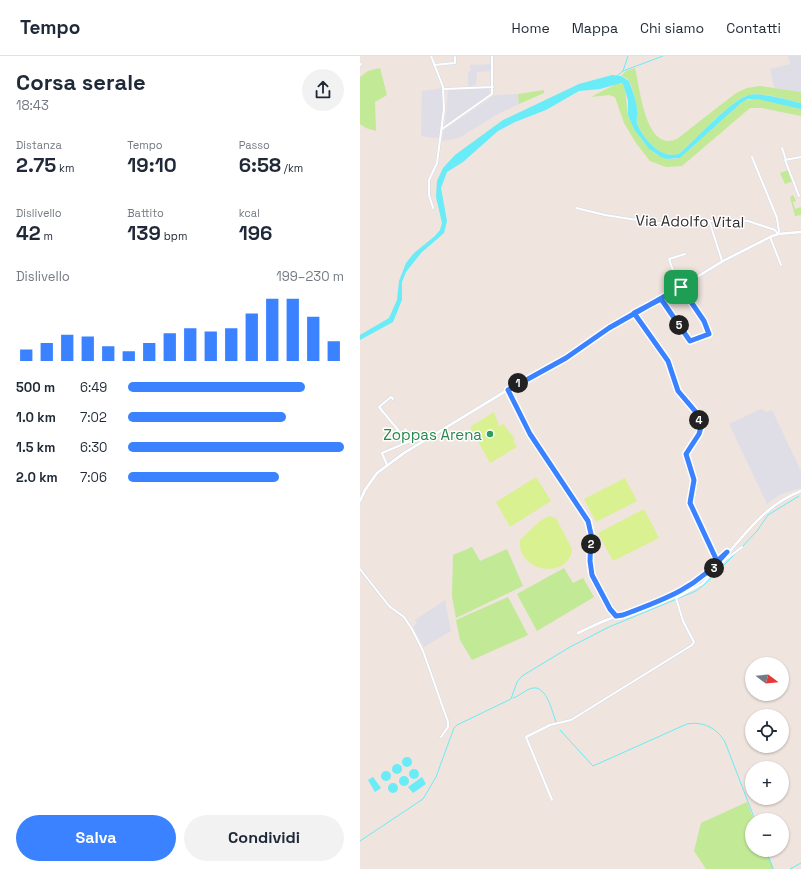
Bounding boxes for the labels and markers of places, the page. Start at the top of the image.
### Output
pin [664,270,698,304]
pin: 5 [669,315,689,335]
pin: 1 [508,373,528,393]
pin: 4 [689,410,709,430]
place label: Zoppas Arena [383,425,482,444]
marker: Zoppas Arena [485,429,495,439]
pin: 2 [581,534,601,554]
pin: 3 [704,558,724,578]

